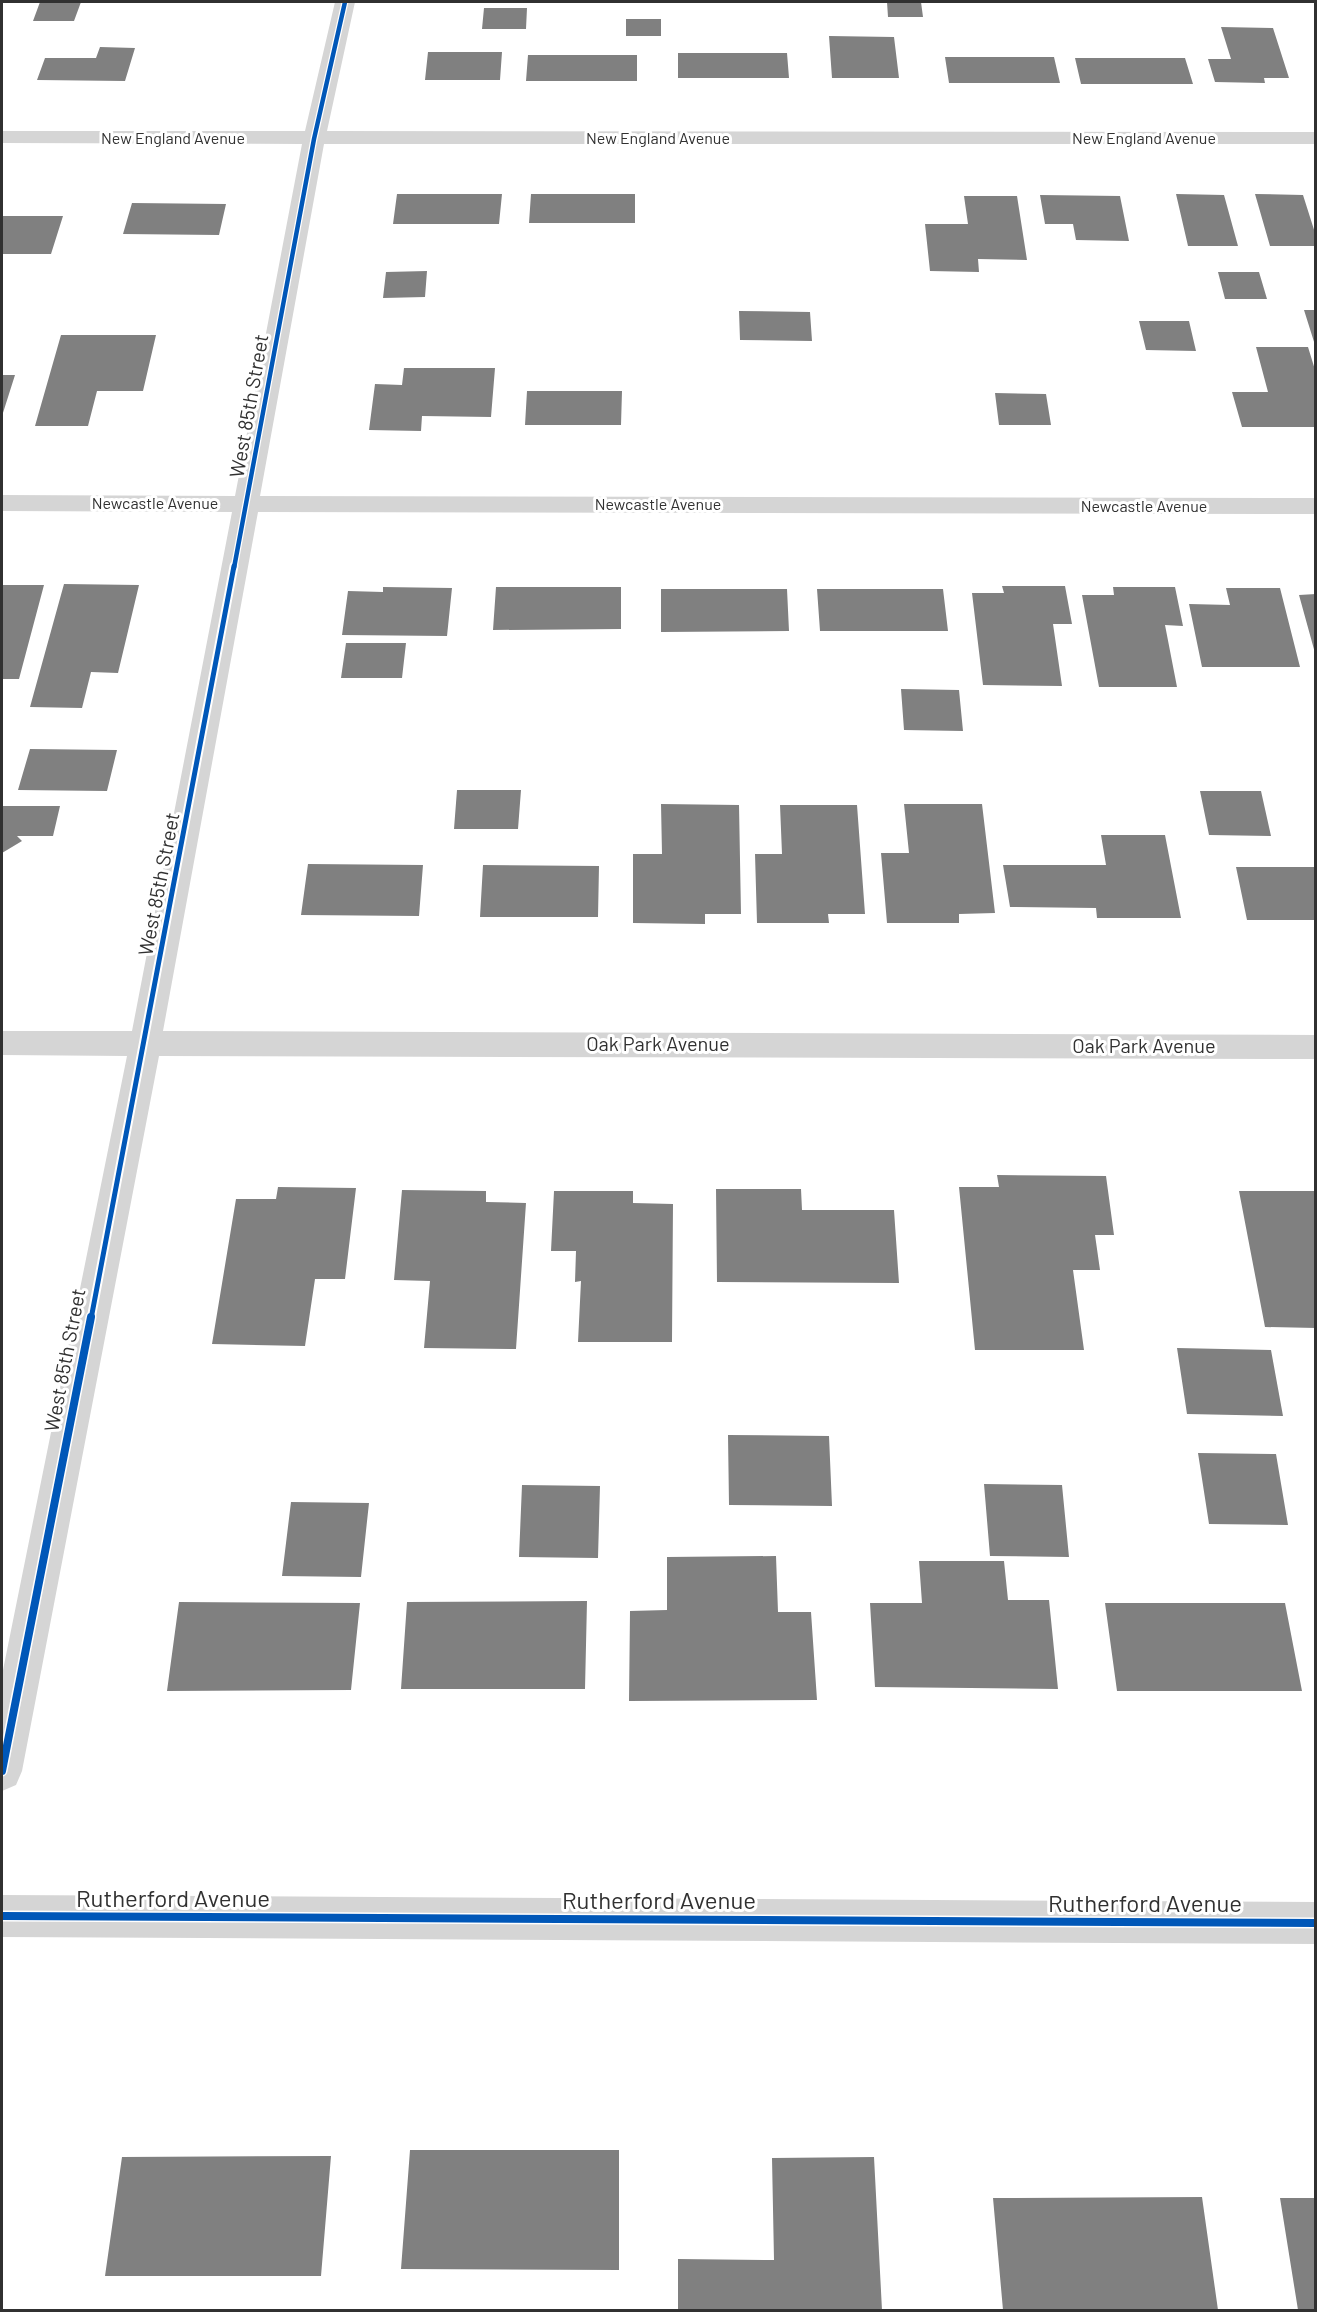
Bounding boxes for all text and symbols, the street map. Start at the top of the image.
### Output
street label: New England Avenue [101,128,245,147]
street label: New England Avenue [586,128,730,147]
street label: New England Avenue [1072,128,1216,147]
street label: West 85th Street [224,332,272,479]
street label: Newcastle Avenue [92,493,218,512]
street label: Newcastle Avenue [595,494,721,513]
street label: Newcastle Avenue [1081,496,1207,515]
street label: West 85th Street [132,810,184,957]
street label: Oak Park Avenue [586,1031,730,1055]
street label: Oak Park Avenue [1072,1033,1216,1057]
street label: West 85th Street [38,1286,90,1433]
street label: Rutherford Avenue [76,1883,270,1912]
street label: Rutherford Avenue [562,1885,756,1914]
street label: Rutherford Avenue [1048,1888,1242,1917]

